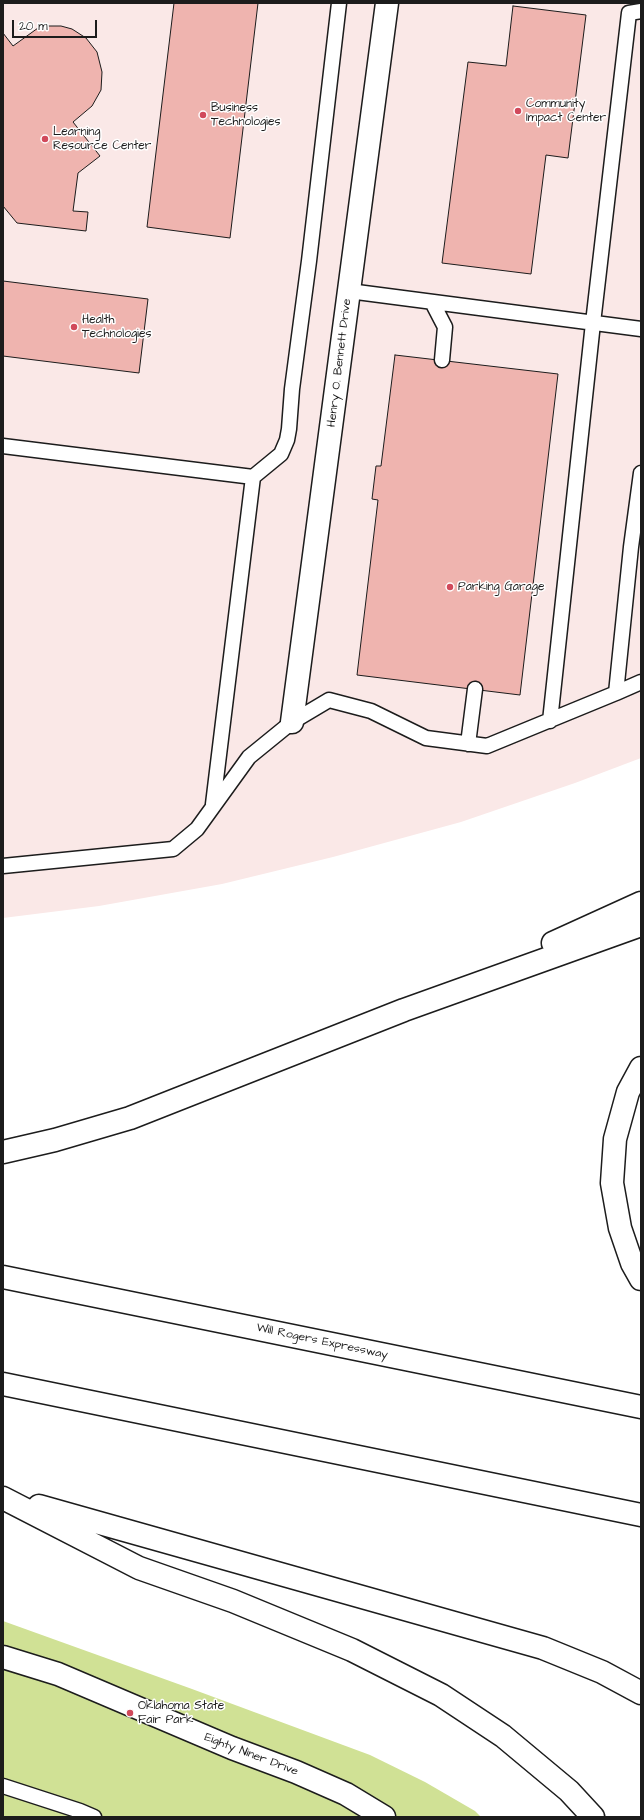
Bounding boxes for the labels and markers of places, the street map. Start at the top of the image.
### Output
place label: Community Impact Center [526,97,606,125]
place label: Business Technologies [211,101,280,129]
marker: Community Impact Center [513,106,523,116]
marker: Business Technologies [198,110,208,120]
place label: Learning Resource Center [53,125,151,153]
marker: Learning Resource Center [40,134,50,144]
place label: Health Technologies [82,313,151,341]
marker: Health Technologies [69,322,79,332]
place label: Parking Garage [458,580,544,594]
marker: Parking Garage [445,582,455,592]
place label: Oklahoma State Fair Park [138,1699,224,1727]
marker: Oklahoma State Fair Park [125,1708,135,1718]

